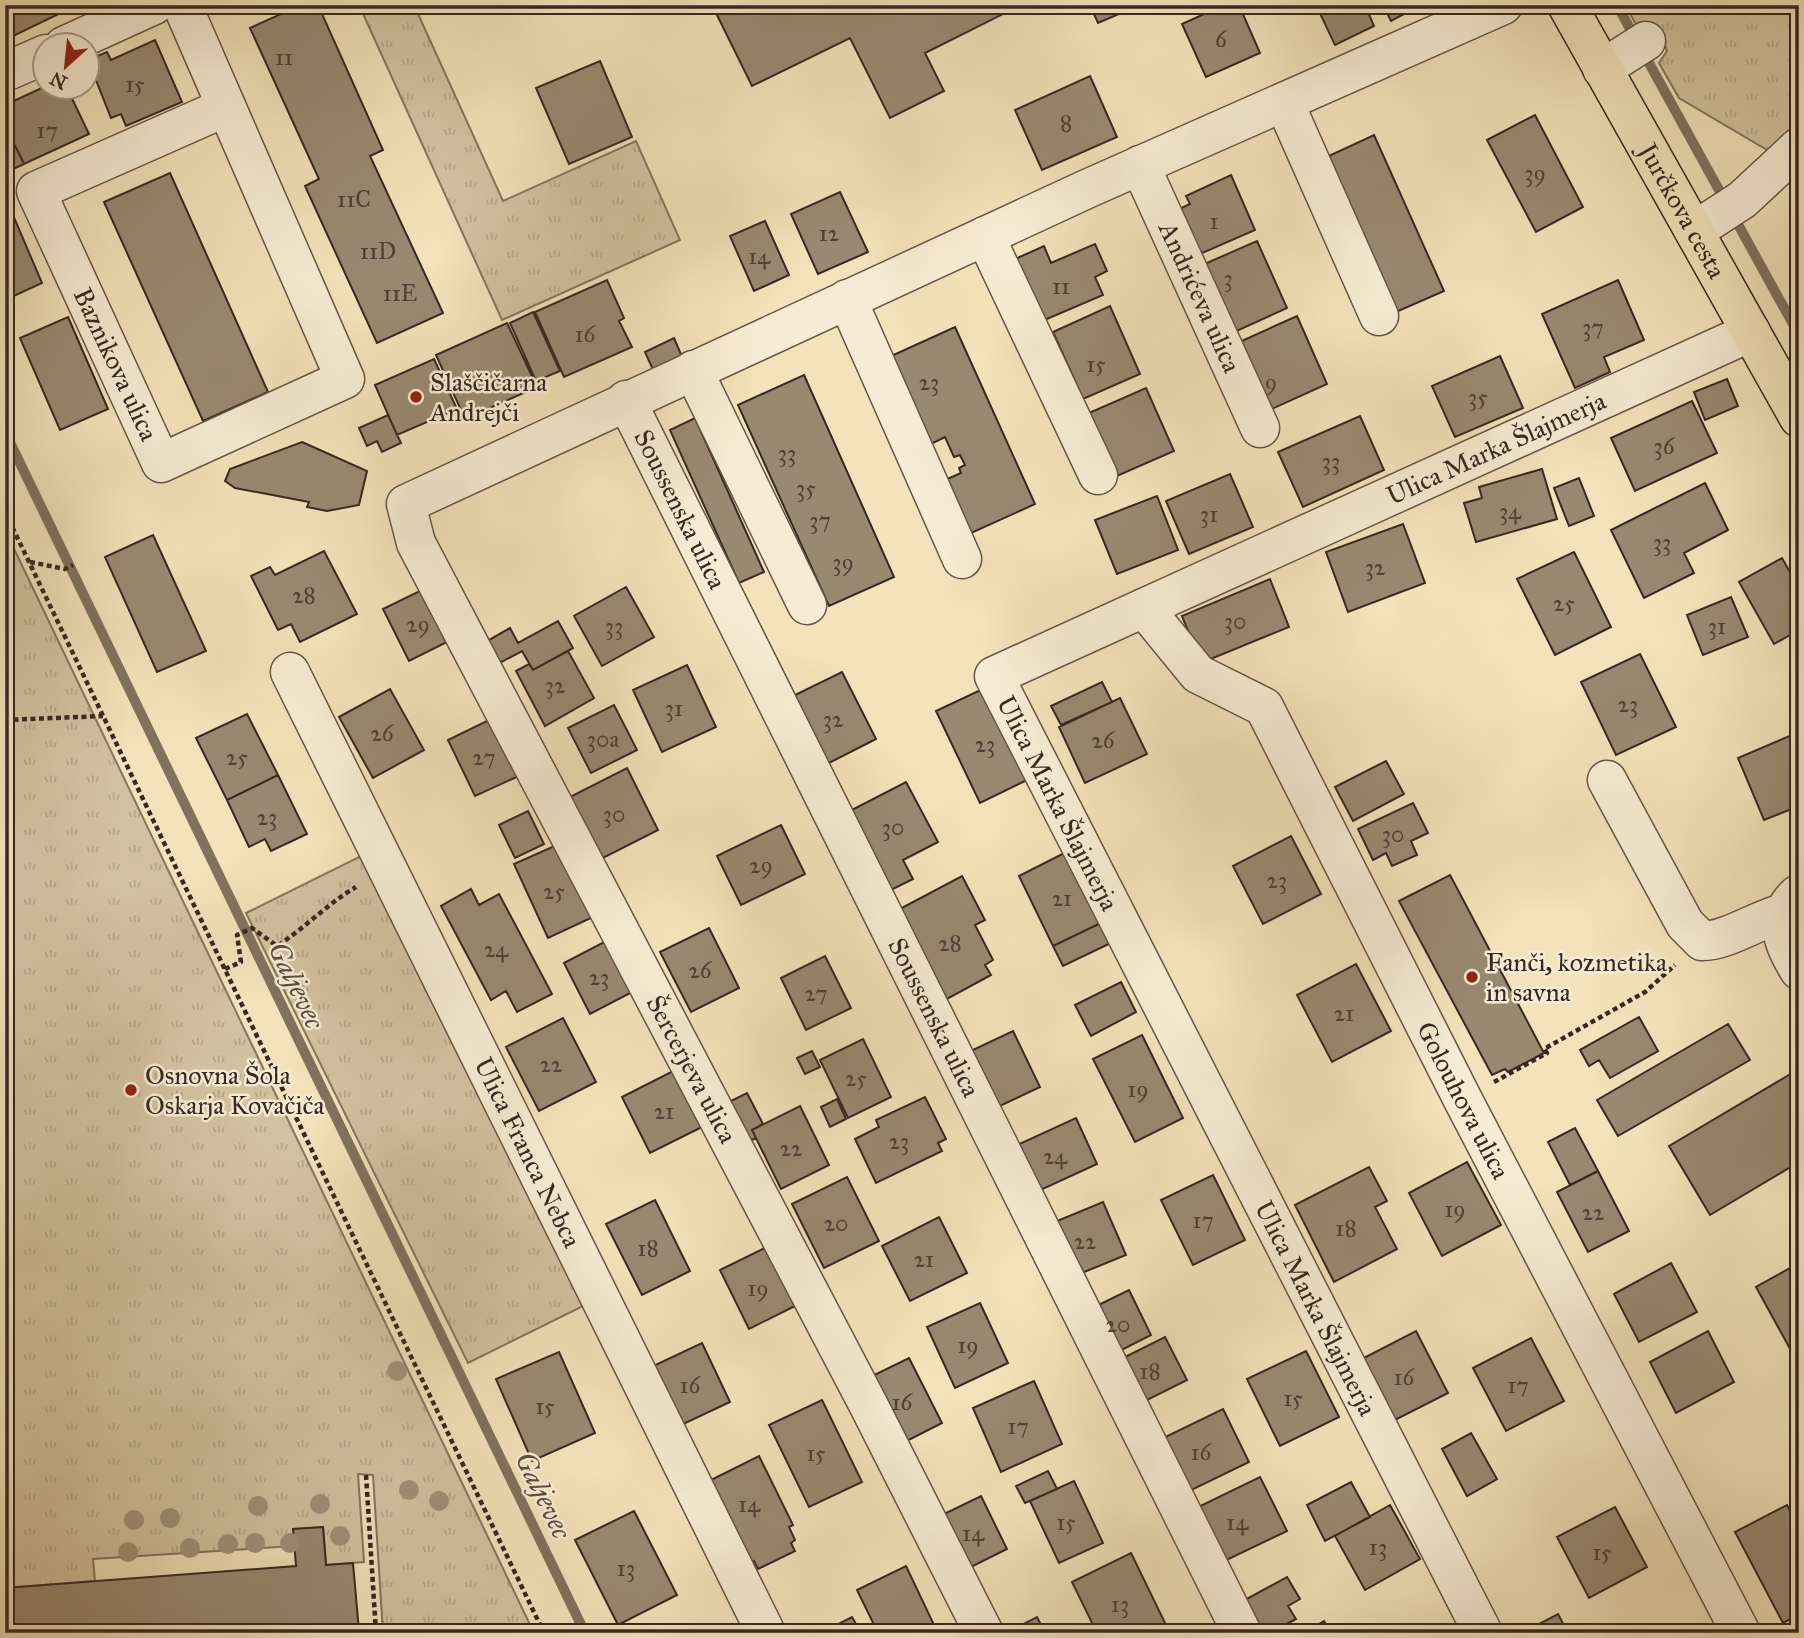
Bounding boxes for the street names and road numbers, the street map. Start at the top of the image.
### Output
street label: Jurčkova cesta [1630,135,1733,284]
street label: Andrićeva ulica [1152,216,1248,377]
street label: Baznikova ulica [67,282,165,446]
street label: Ulica Marka Šlajmerja [1381,384,1611,512]
street label: Soussenska ulica [627,424,734,594]
street label: Ulica Marka Šlajmerja [990,690,1126,916]
street label: Soussenska ulica [881,932,988,1102]
street label: Šercerjeva ulica [640,990,744,1148]
street label: Golouhova ulica [1410,1016,1517,1184]
street label: Ulica Franca Nebca [467,1052,588,1253]
street label: Ulica Marka Šlajmerja [1248,1195,1384,1421]

